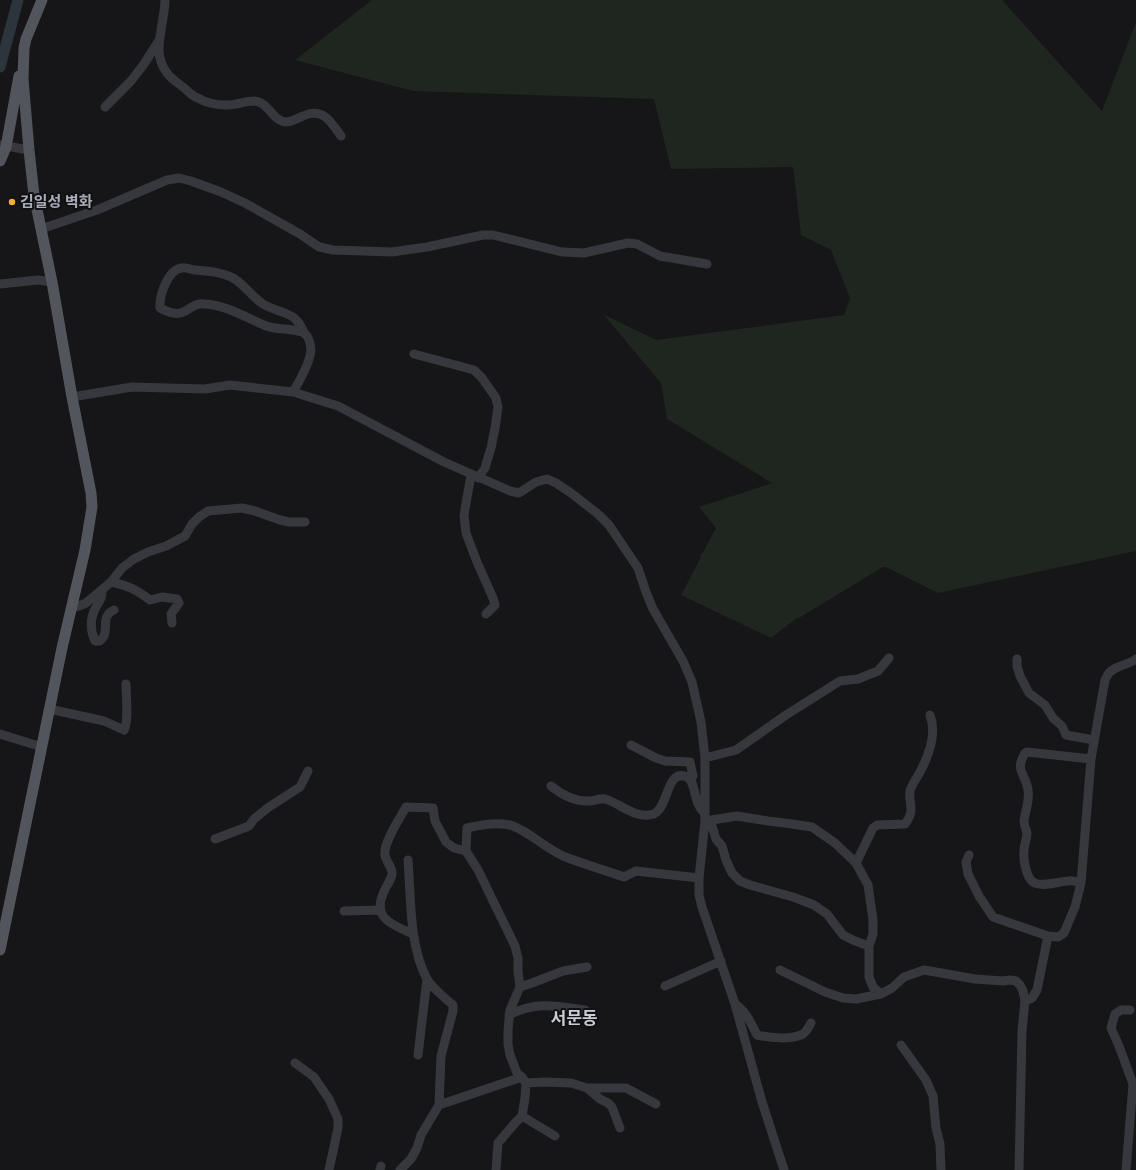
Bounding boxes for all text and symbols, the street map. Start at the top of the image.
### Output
place label: 김일성 벽화 [20,193,93,211]
marker: 김일성 벽화 [7,197,17,207]
district label: 서문동 [551,1008,598,1028]

